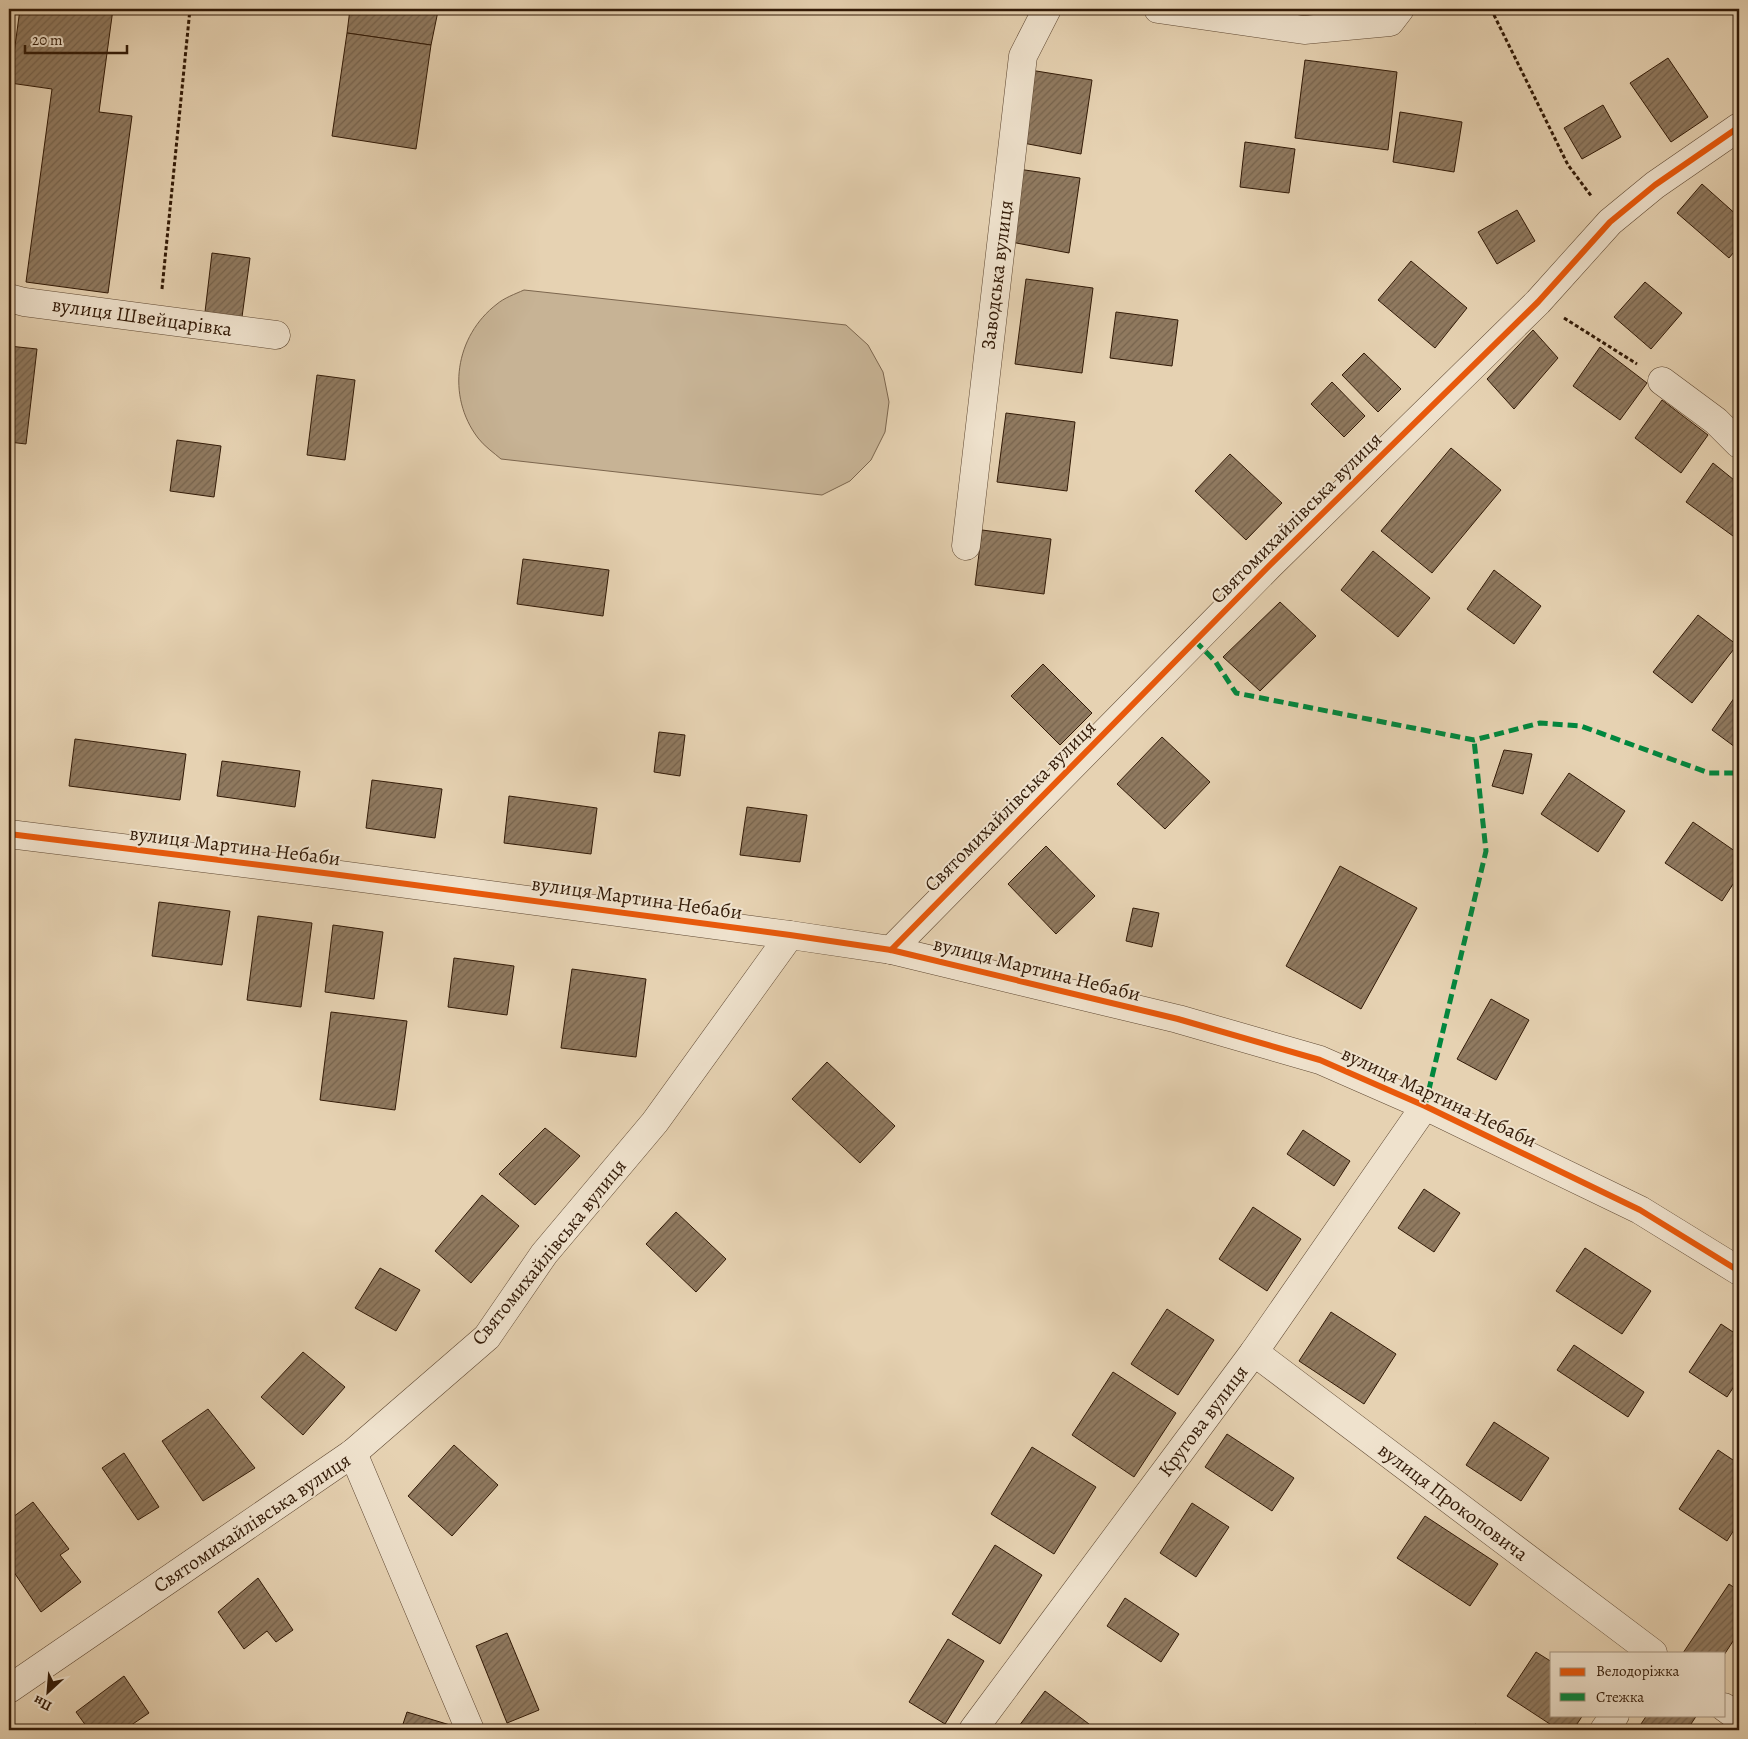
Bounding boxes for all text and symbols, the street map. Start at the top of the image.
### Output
scale bar [25,22,128,54]
text: 20 m [32,30,63,50]
street label: Заводська вулиця [974,199,1020,351]
street label: вулиця Швейцарівка [50,291,235,343]
street label: Святомихайлівська вулиця [1204,426,1388,610]
street label: Святомихайлівська вулиця [918,714,1102,898]
street label: вулиця Мартина Небаби [128,820,342,872]
street label: вулиця Мартина Небаби [530,870,744,926]
street label: вулиця Мартина Небаби [931,930,1143,1008]
street label: вулиця Мартина Небаби [1337,1040,1541,1154]
street label: Святомихайлівська вулиця [465,1153,633,1351]
street label: Кругова вулиця [1152,1359,1254,1483]
street label: вулиця Прокоповича [1372,1437,1534,1568]
street label: Святомихайлівська вулиця [148,1447,356,1599]
legend [1550,1652,1726,1716]
text: Велодоріжка [1596,1661,1680,1681]
north arrow [22,1666,72,1716]
text: Стежка [1596,1687,1644,1707]
text: Пн [30,1691,55,1716]

